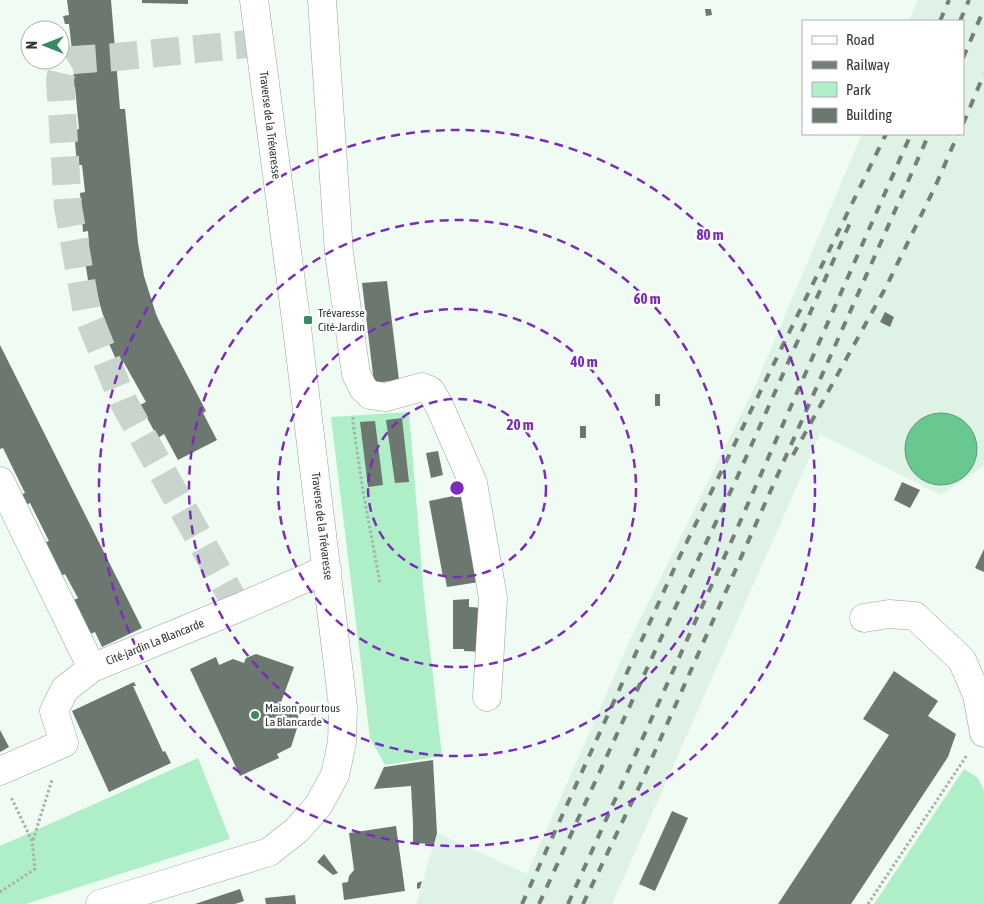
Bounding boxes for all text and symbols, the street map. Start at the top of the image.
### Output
north arrow [20,20,70,70]
legend [802,20,964,135]
text: Road [846,31,875,48]
text: N [24,41,40,49]
text: Railway [846,56,890,73]
street label: Traverse de la Trévaresse [256,70,284,180]
text: Park [846,81,871,98]
text: Building [846,106,892,123]
text: 80 m [697,226,724,243]
text: 60 m [634,290,661,307]
place label: Trévaresse Cité-Jardin [318,306,365,334]
marker: Trévaresse Cité-Jardin [302,314,314,326]
text: 40 m [570,353,598,370]
text: 20 m [507,416,534,433]
street label: Traverse de la Trévaresse [308,471,336,581]
centre of rings [448,479,466,497]
street label: Cité-jardin La Blancarde [104,616,206,668]
place label: Maison pour tous La Blancarde [265,701,340,729]
marker: Maison pour tous La Blancarde [249,709,261,721]

